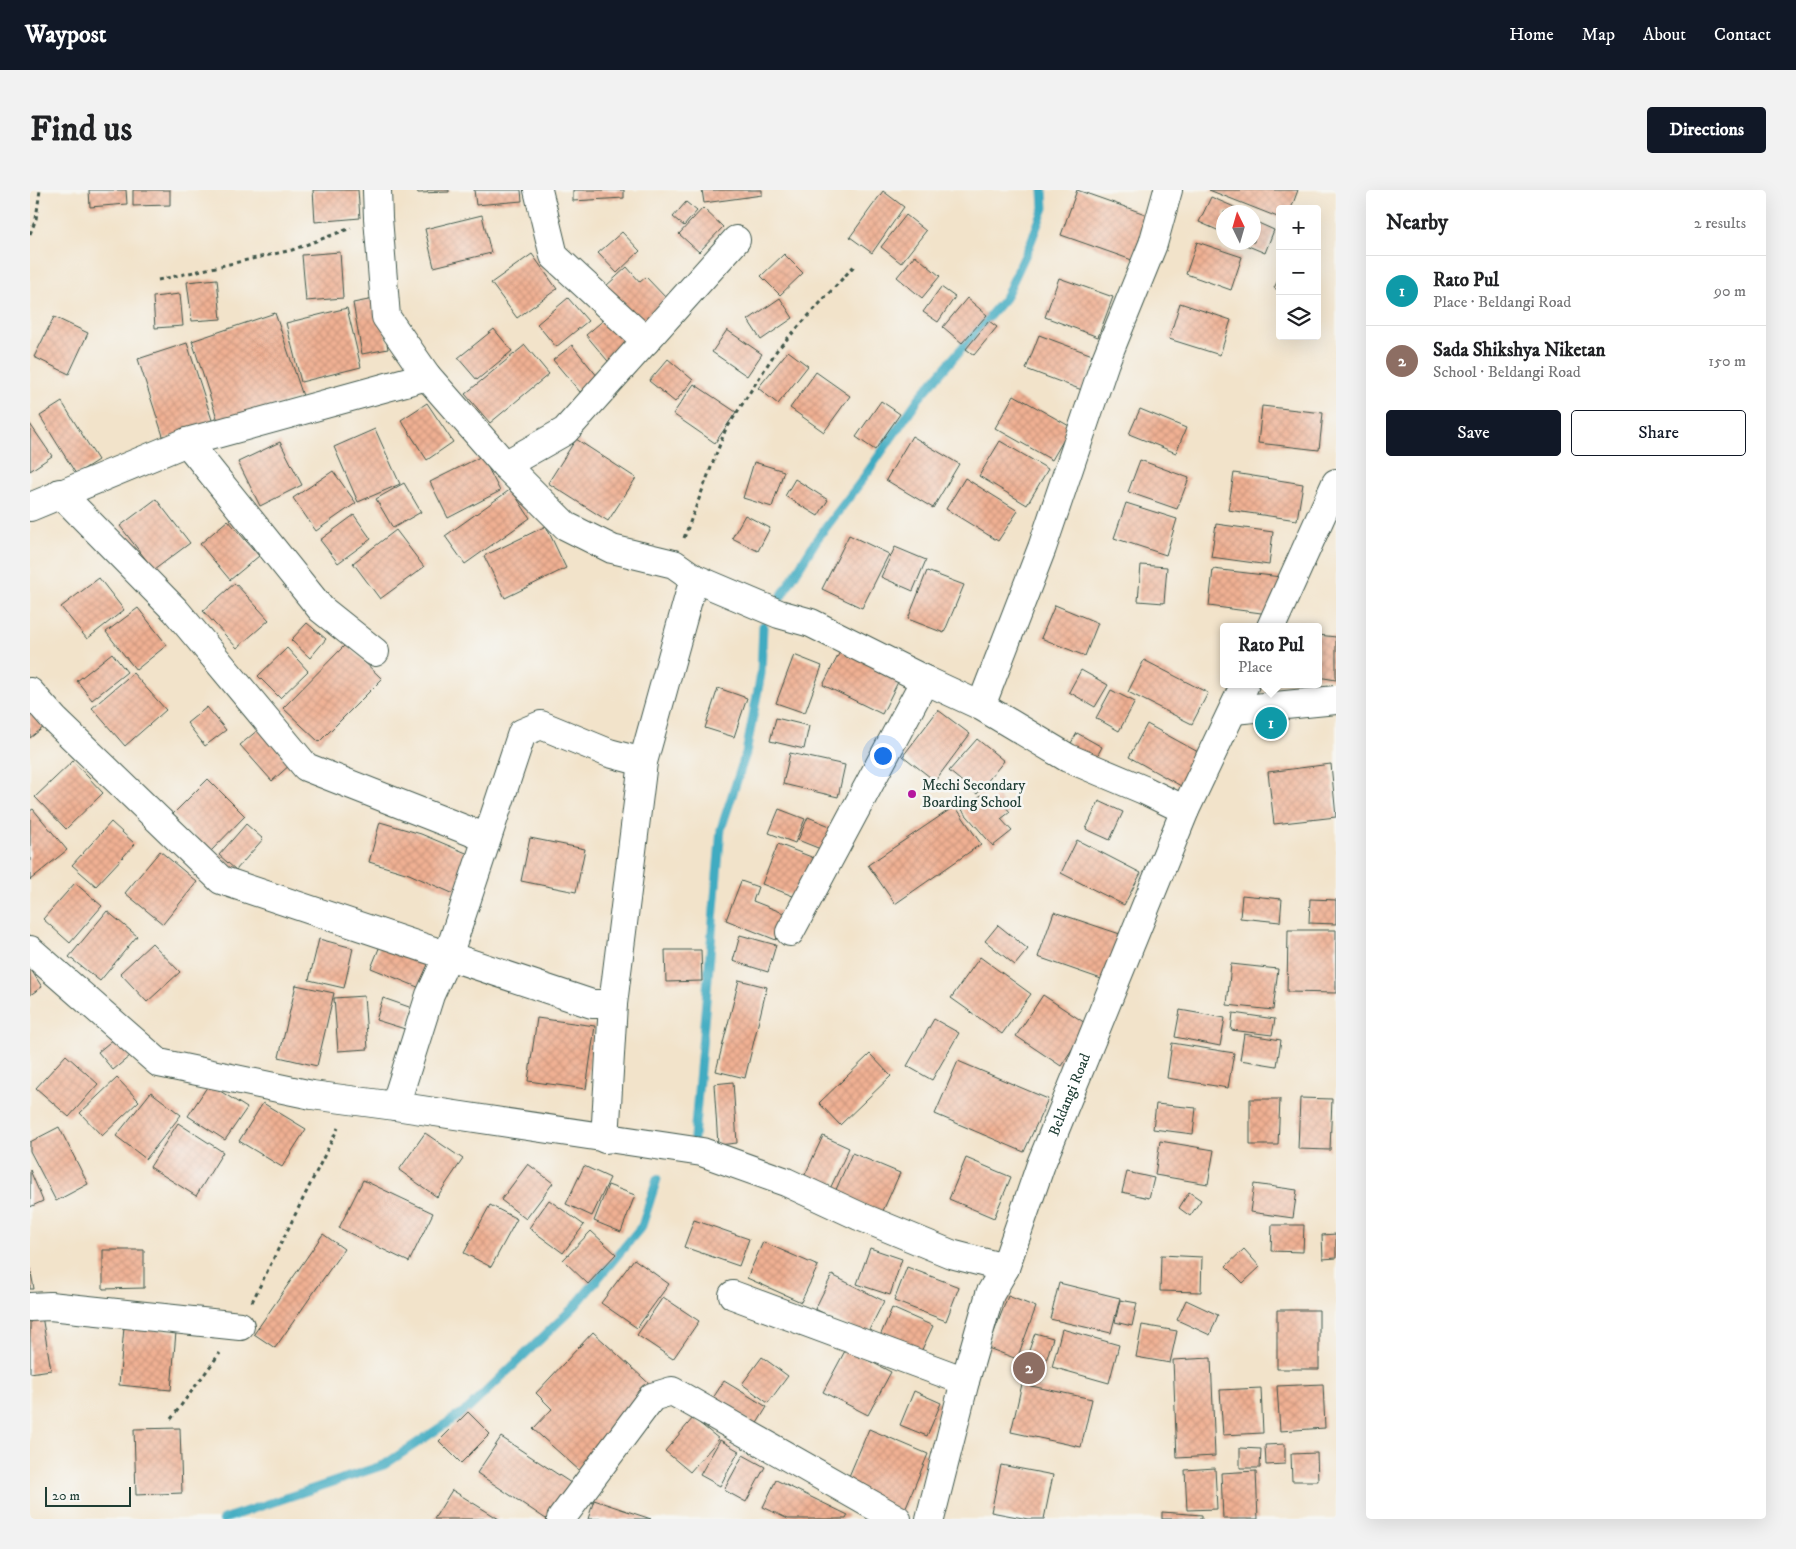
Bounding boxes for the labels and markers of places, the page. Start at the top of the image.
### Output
pin: 1 [1255,704,1287,742]
place label: Mechi Secondary Boarding School [922,776,1026,812]
marker: Mechi Secondary Boarding School [906,788,918,800]
pin: 2 [1013,1349,1045,1387]

